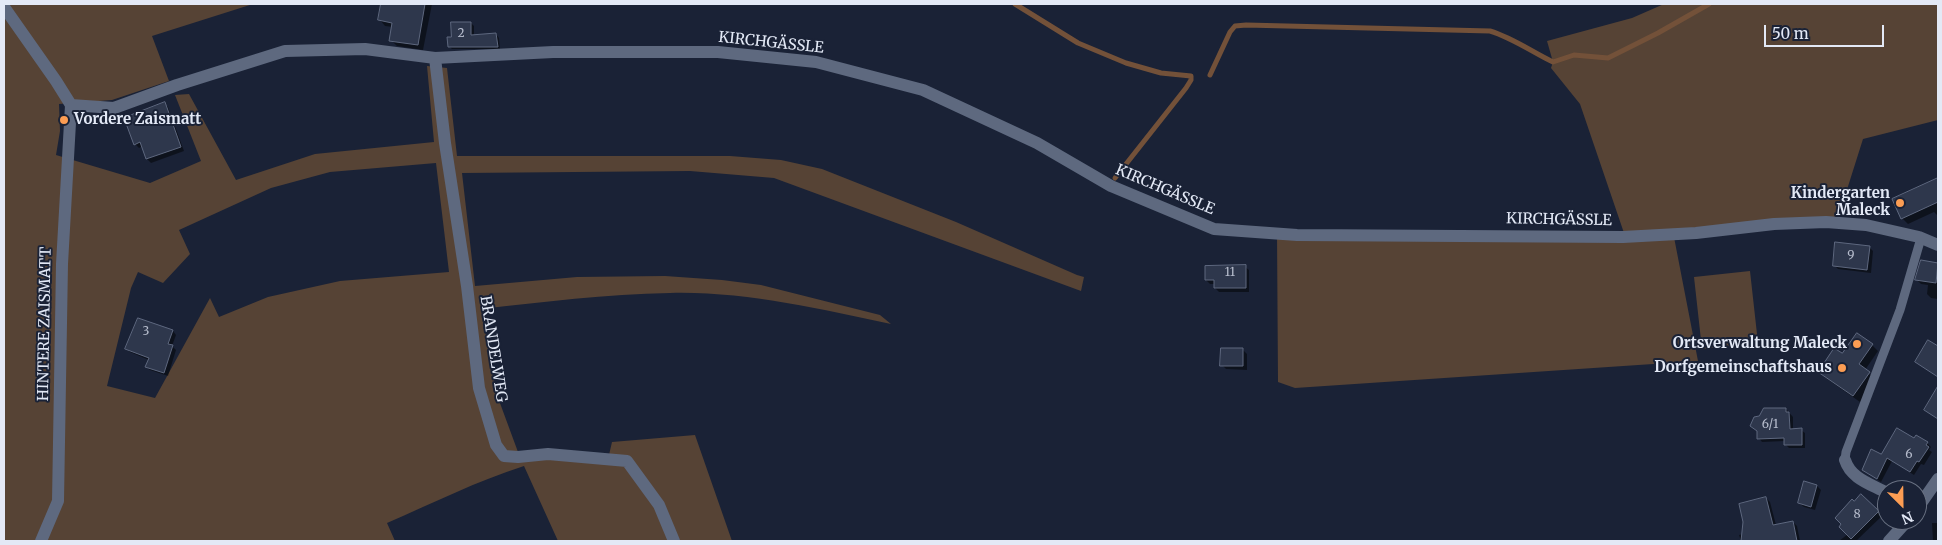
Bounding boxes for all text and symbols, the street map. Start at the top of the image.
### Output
scale bar [1767,15,1887,47]
text: 50 m [1772,24,1809,43]
house number: 2 [457,27,465,41]
street label: KIRCHGÄSSLE [717,29,825,57]
place label: Vordere Zaismatt [74,111,201,129]
marker: Vordere Zaismatt [58,114,70,126]
street label: KIRCHGÄSSLE [1113,161,1217,219]
place label: Kindergarten Maleck [1791,185,1890,220]
marker: Kindergarten Maleck [1894,197,1906,209]
street label: KIRCHGÄSSLE [1506,210,1612,230]
street label: HINTERE ZAISMATT [35,247,55,401]
house number: 9 [1847,249,1855,263]
house number: 11 [1225,266,1235,280]
street label: BRANDELWEG [476,295,510,403]
house number: 3 [143,325,149,339]
place label: Ortsverwaltung Maleck [1673,335,1847,353]
marker: Ortsverwaltung Maleck [1851,338,1863,350]
place label: Dorfgemeinschaftshaus [1654,359,1832,377]
marker: Dorfgemeinschaftshaus [1836,362,1848,374]
house number: 6/1 [1762,418,1778,432]
house number: 6 [1905,448,1913,462]
north arrow [1877,480,1927,530]
text: N [1899,507,1916,528]
house number: 8 [1853,508,1861,522]

